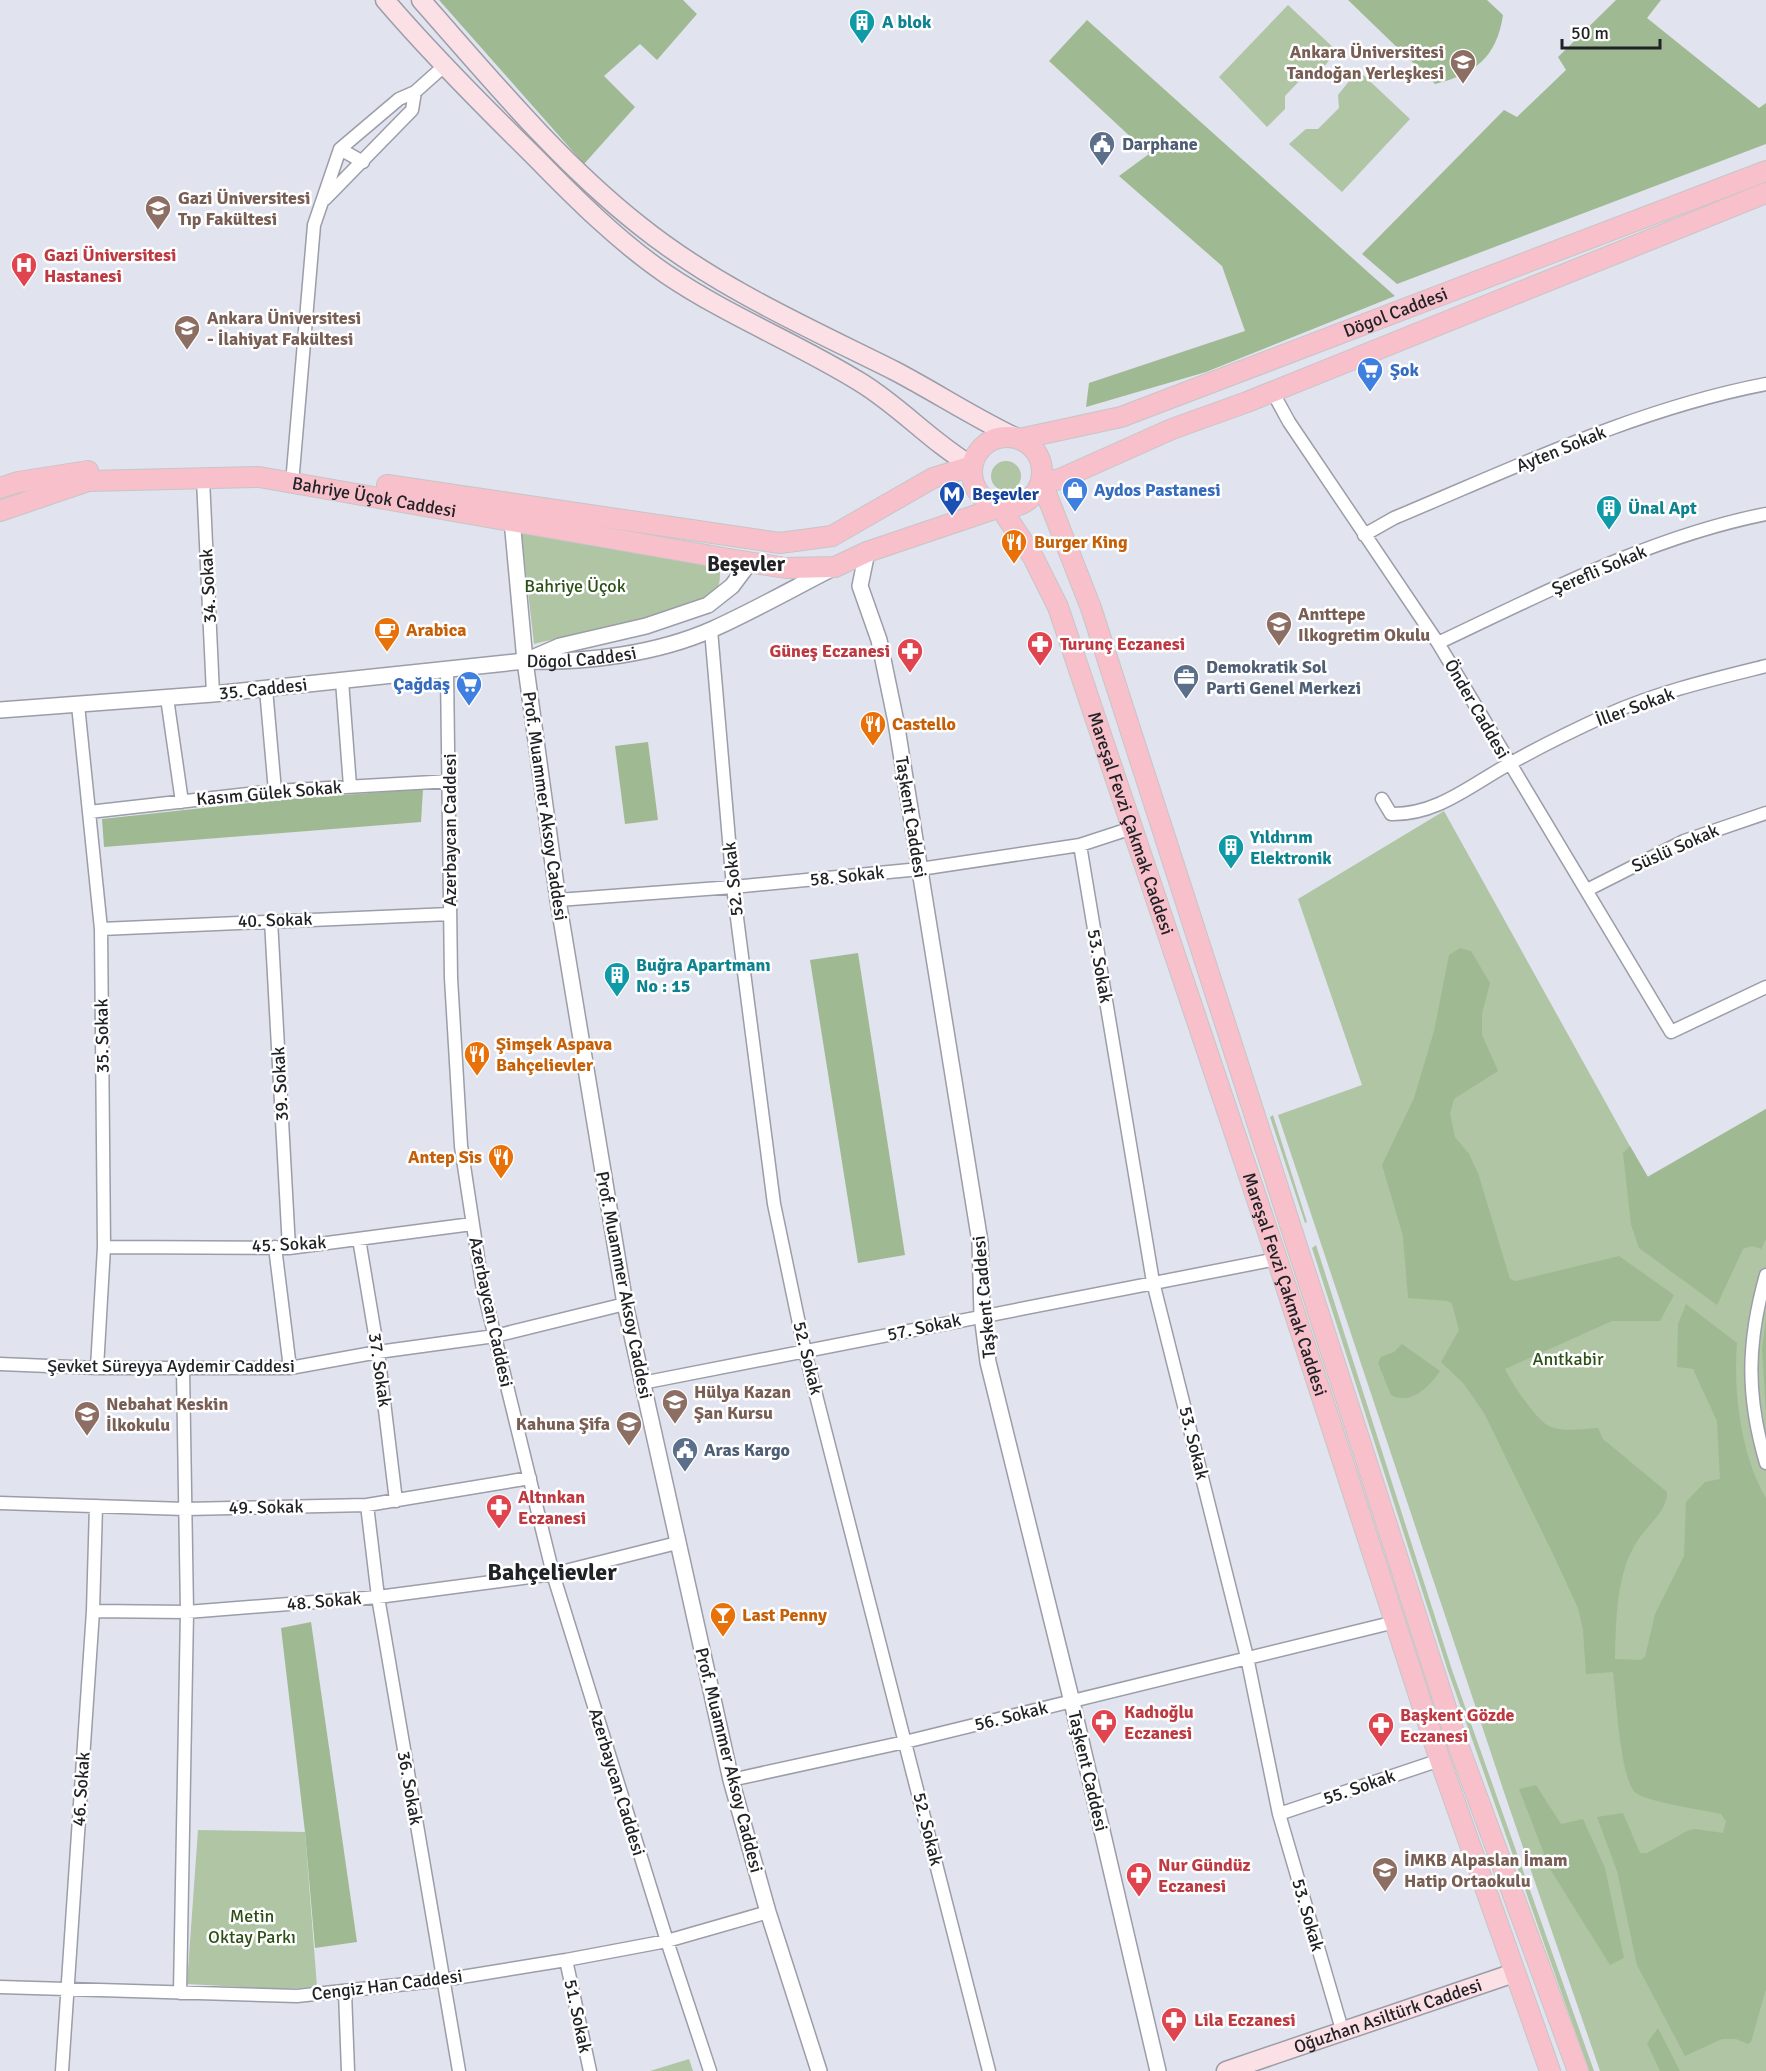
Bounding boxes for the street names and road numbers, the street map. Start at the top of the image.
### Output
street label: Dögol Caddesi [1340,282,1451,342]
street label: Ayten Sokak [1513,421,1609,477]
street label: Bahriye Üçok Caddesi [290,472,458,522]
street label: Şerefli Sokak [1548,540,1650,600]
street label: 34. Sokak [195,548,221,624]
street label: Dögol Caddesi [526,642,638,672]
street label: Önder Caddesi [1440,655,1514,763]
street label: 35. Caddesi [218,673,308,705]
street label: İller Sokak [1593,683,1677,731]
street label: Prof. Muammer Aksoy Caddesi [518,690,572,922]
street label: Mareşal Fevzi Çakmak Caddesi [1083,709,1178,938]
street label: Azerbaycan Caddesi [439,753,461,907]
street label: Taşkent Caddesi [891,755,931,879]
street label: Kasım Gülek Sokak [195,776,343,810]
street label: Süslü Sokak [1628,819,1722,877]
street label: 52. Sokak [718,841,748,917]
street label: 58. Sokak [809,861,885,891]
street label: 40. Sokak [237,908,313,932]
street label: 53. Sokak [1083,927,1117,1005]
street label: 35. Sokak [90,998,114,1074]
street label: 39. Sokak [267,1046,293,1122]
street label: Prof. Muammer Aksoy Caddesi [591,1169,657,1401]
street label: Mareşal Fevzi Çakmak Caddesi [1238,1169,1332,1399]
street label: 45. Sokak [251,1231,327,1257]
street label: Azerbaycan Caddesi [464,1235,518,1389]
street label: Taşkent Caddesi [968,1235,1000,1359]
street label: 57. Sokak [885,1308,963,1346]
street label: 52. Sokak [788,1319,828,1397]
street label: 37. Sokak [364,1331,396,1409]
street label: Şevket Süreyya Aydemir Caddesi [47,1355,295,1377]
street label: 53. Sokak [1174,1404,1214,1482]
street label: 49. Sokak [228,1495,304,1519]
street label: 48. Sokak [286,1587,362,1615]
street label: Prof. Muammer Aksoy Caddesi [690,1645,768,1875]
street label: 56. Sokak [972,1696,1050,1736]
street label: Azerbaycan Caddesi [584,1706,650,1858]
street label: Taşkent Caddesi [1063,1709,1113,1833]
street label: 36. Sokak [393,1749,427,1827]
street label: 46. Sokak [67,1751,95,1827]
street label: 55. Sokak [1320,1764,1398,1810]
street label: 52. Sokak [908,1790,948,1868]
street label: 53. Sokak [1287,1876,1329,1954]
street label: Cengiz Han Caddesi [310,1965,464,2005]
street label: Oğuzhan Asiltürk Caddesi [1291,1974,1485,2058]
street label: 51. Sokak [559,1977,597,2055]

